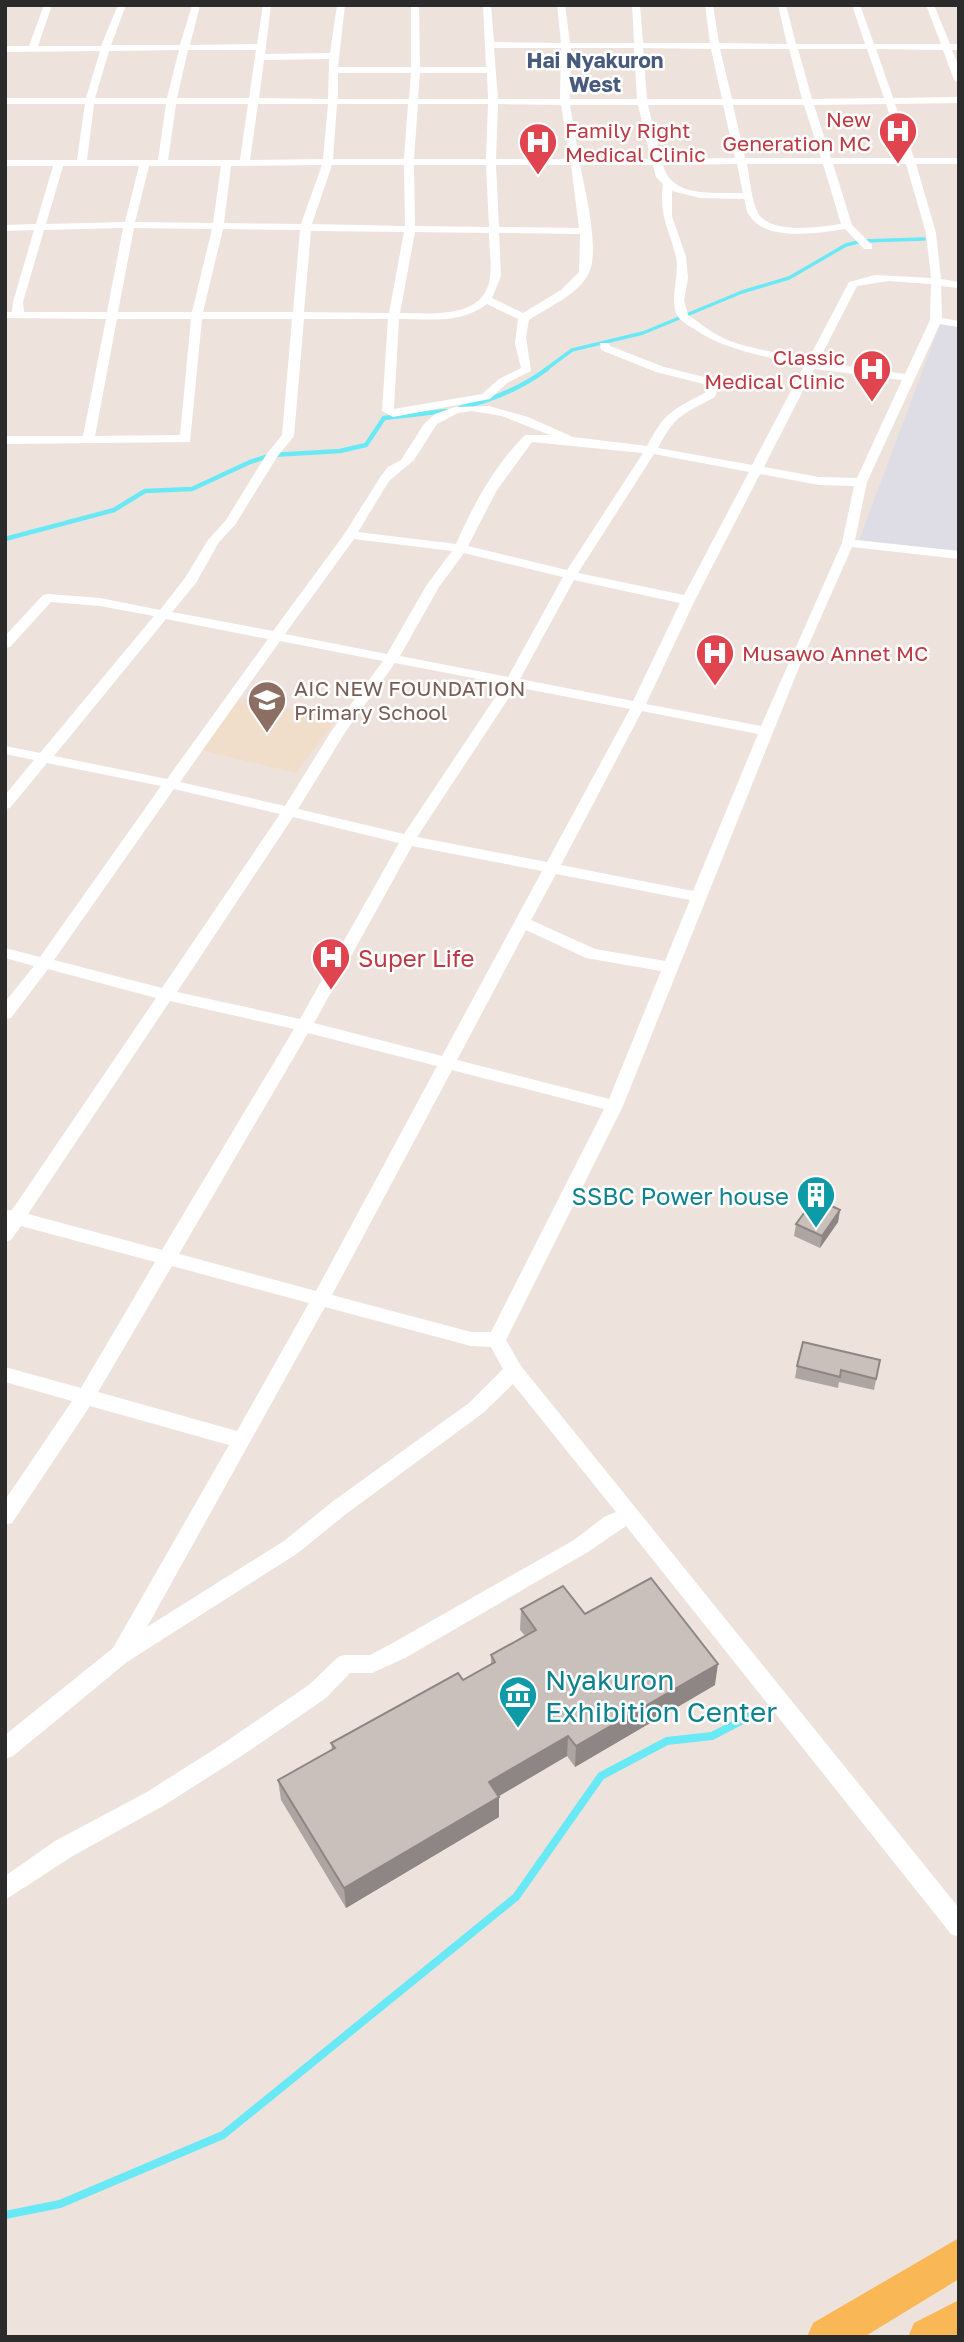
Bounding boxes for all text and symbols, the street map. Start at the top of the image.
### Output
district label: Hai Nyakuron West [526,47,664,97]
place label: New Generation MC [722,106,871,156]
hospital icon: New Generation MC [877,110,919,165]
place label: Family Right Medical Clinic [565,117,706,167]
hospital icon: Family Right Medical Clinic [517,121,559,176]
place label: Classic Medical Clinic [704,344,845,394]
hospital icon: Classic Medical Clinic [851,348,893,403]
hospital icon: Musawo Annet MC [694,632,736,687]
place label: Musawo Annet MC [742,640,928,666]
place label: AIC NEW FOUNDATION Primary School [294,675,525,725]
school or university icon: AIC NEW FOUNDATION Primary School [246,679,288,734]
hospital icon: Super Life [310,936,352,991]
place label: Super Life [358,943,474,972]
building icon: SSBC Power house [795,1174,837,1229]
place label: SSBC Power house [572,1181,789,1210]
place label: Nyakuron Exhibition Center [545,1663,777,1728]
museum icon: Nyakuron Exhibition Center [497,1674,539,1729]

